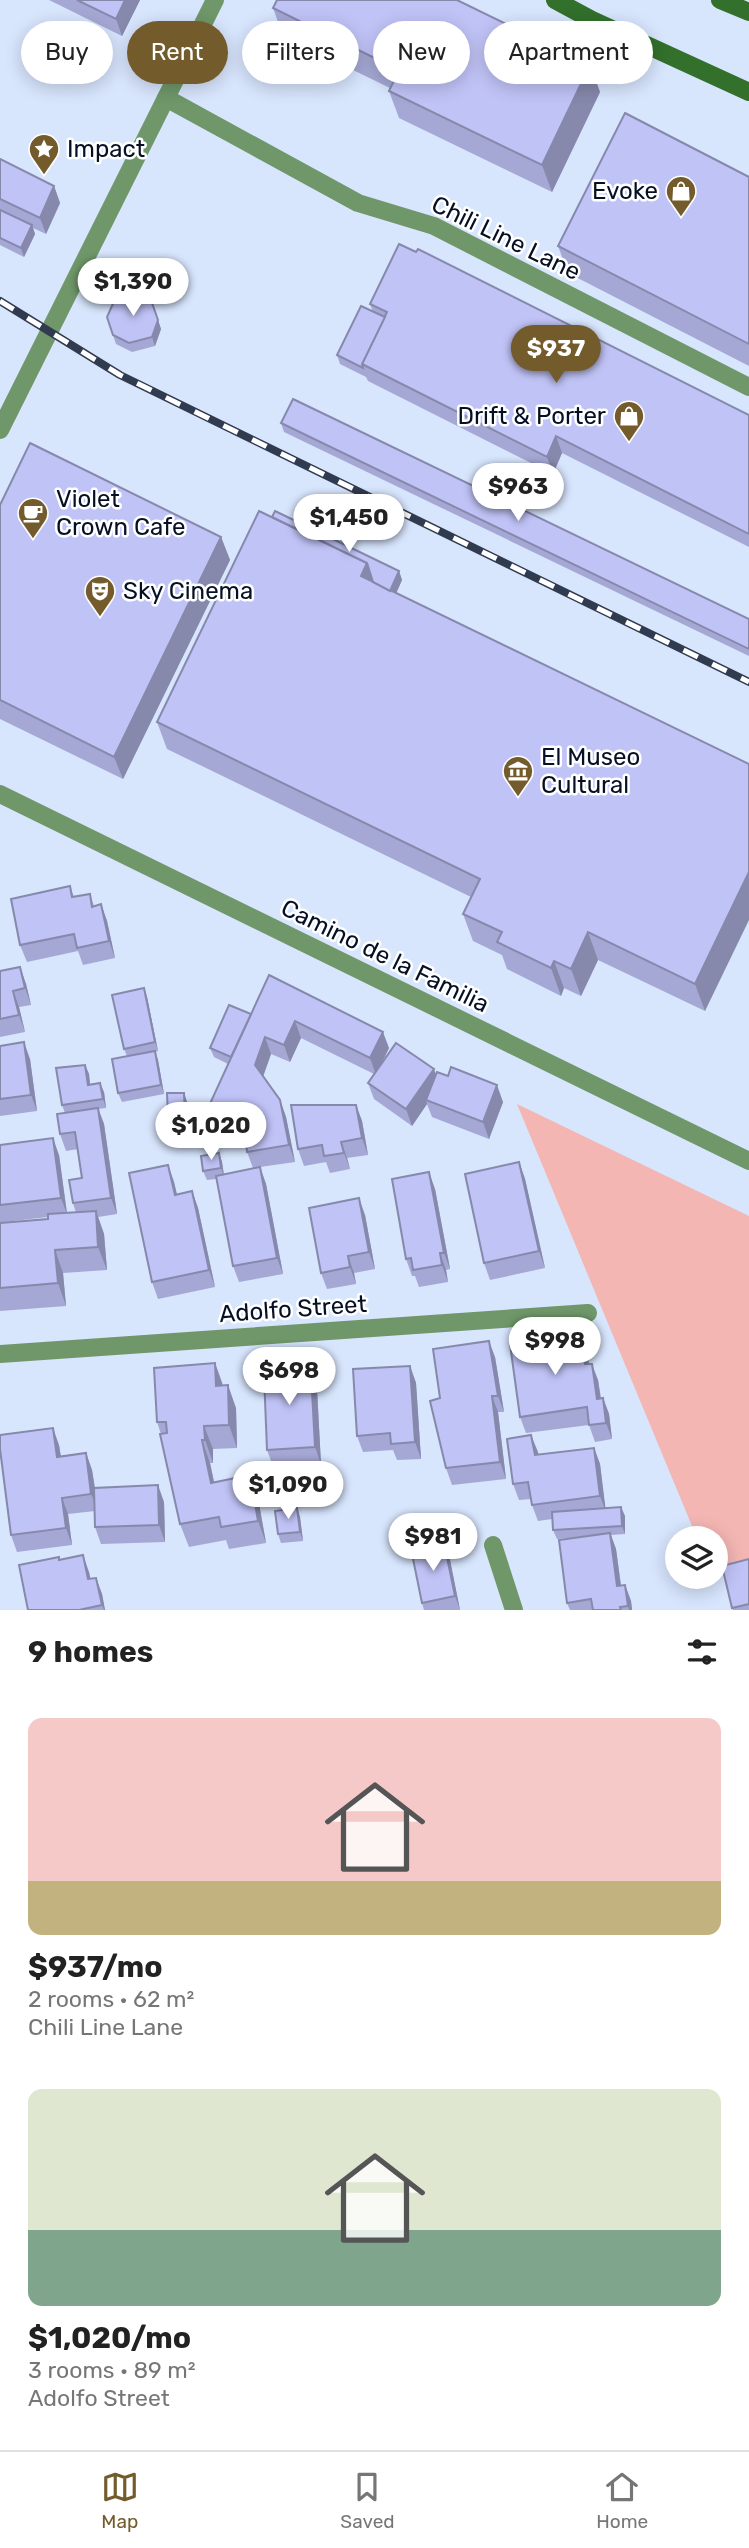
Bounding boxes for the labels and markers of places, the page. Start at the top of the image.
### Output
place icon: Impact [27,132,61,176]
place label: Impact [67,135,145,163]
shop icon: Evoke [664,174,698,218]
place label: Evoke [592,177,658,205]
pin: $1,390 [76,258,190,318]
pin: $937 [515,326,597,385]
shop icon: Drift & Porter [612,399,646,443]
place label: Drift & Porter [457,402,606,430]
pin: $963 [477,463,559,523]
place label: Violet Crown Cafe [56,485,186,541]
pin: $1,450 [292,494,406,554]
cafe icon: Violet Crown Cafe [16,496,50,540]
theatre icon: Sky Cinema [83,574,117,618]
place label: Sky Cinema [123,577,253,605]
place label: El Museo Cultural [541,743,640,799]
museum icon: El Museo Cultural [501,754,535,798]
pin: $1,020 [154,1102,268,1162]
pin: $998 [514,1318,596,1377]
pin: $698 [248,1348,330,1407]
pin: $1,090 [231,1462,345,1521]
pin: $981 [392,1514,474,1573]

